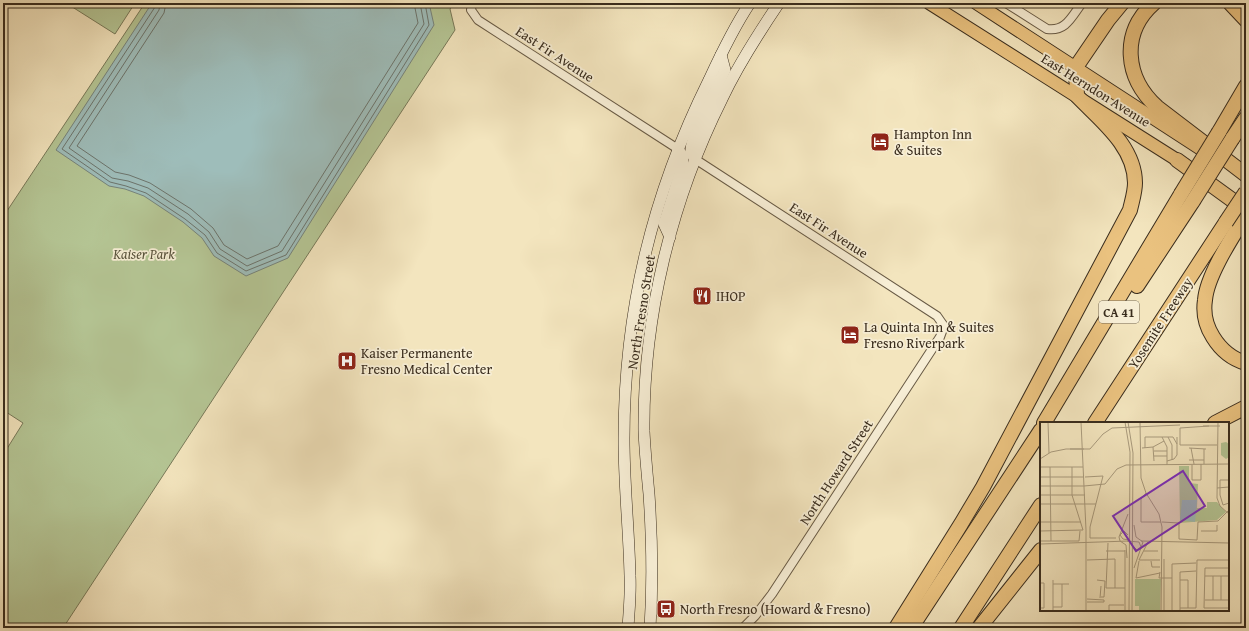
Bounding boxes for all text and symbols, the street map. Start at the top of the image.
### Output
street label: East Fir Avenue [512,21,599,87]
street label: East Herndon Avenue [1038,48,1155,132]
place label: Hampton Inn & Suites [894,124,972,160]
hotel icon: Hampton Inn & Suites [869,131,891,153]
street label: East Fir Avenue [786,197,873,263]
park label: Kaiser Park [112,244,175,264]
street label: North Fresno Street [622,253,660,371]
street label: Yosemite Freeway [1123,273,1197,373]
restaurant icon: IHOP [691,285,713,307]
place label: IHOP [716,286,746,306]
road number: CA 41 [1099,301,1139,323]
place label: La Quinta Inn & Suites Fresno Riverpark [864,317,994,353]
hotel icon: La Quinta Inn & Suites Fresno Riverpark [839,324,861,346]
place label: Kaiser Permanente Fresno Medical Center [361,343,492,379]
hospital icon: Kaiser Permanente Fresno Medical Center [336,350,358,372]
street label: North Howard Street [794,415,878,529]
inset map [1040,422,1229,611]
bus stop icon: North Fresno (Howard & Fresno) [655,598,677,620]
place label: North Fresno (Howard & Fresno) [680,599,870,619]

